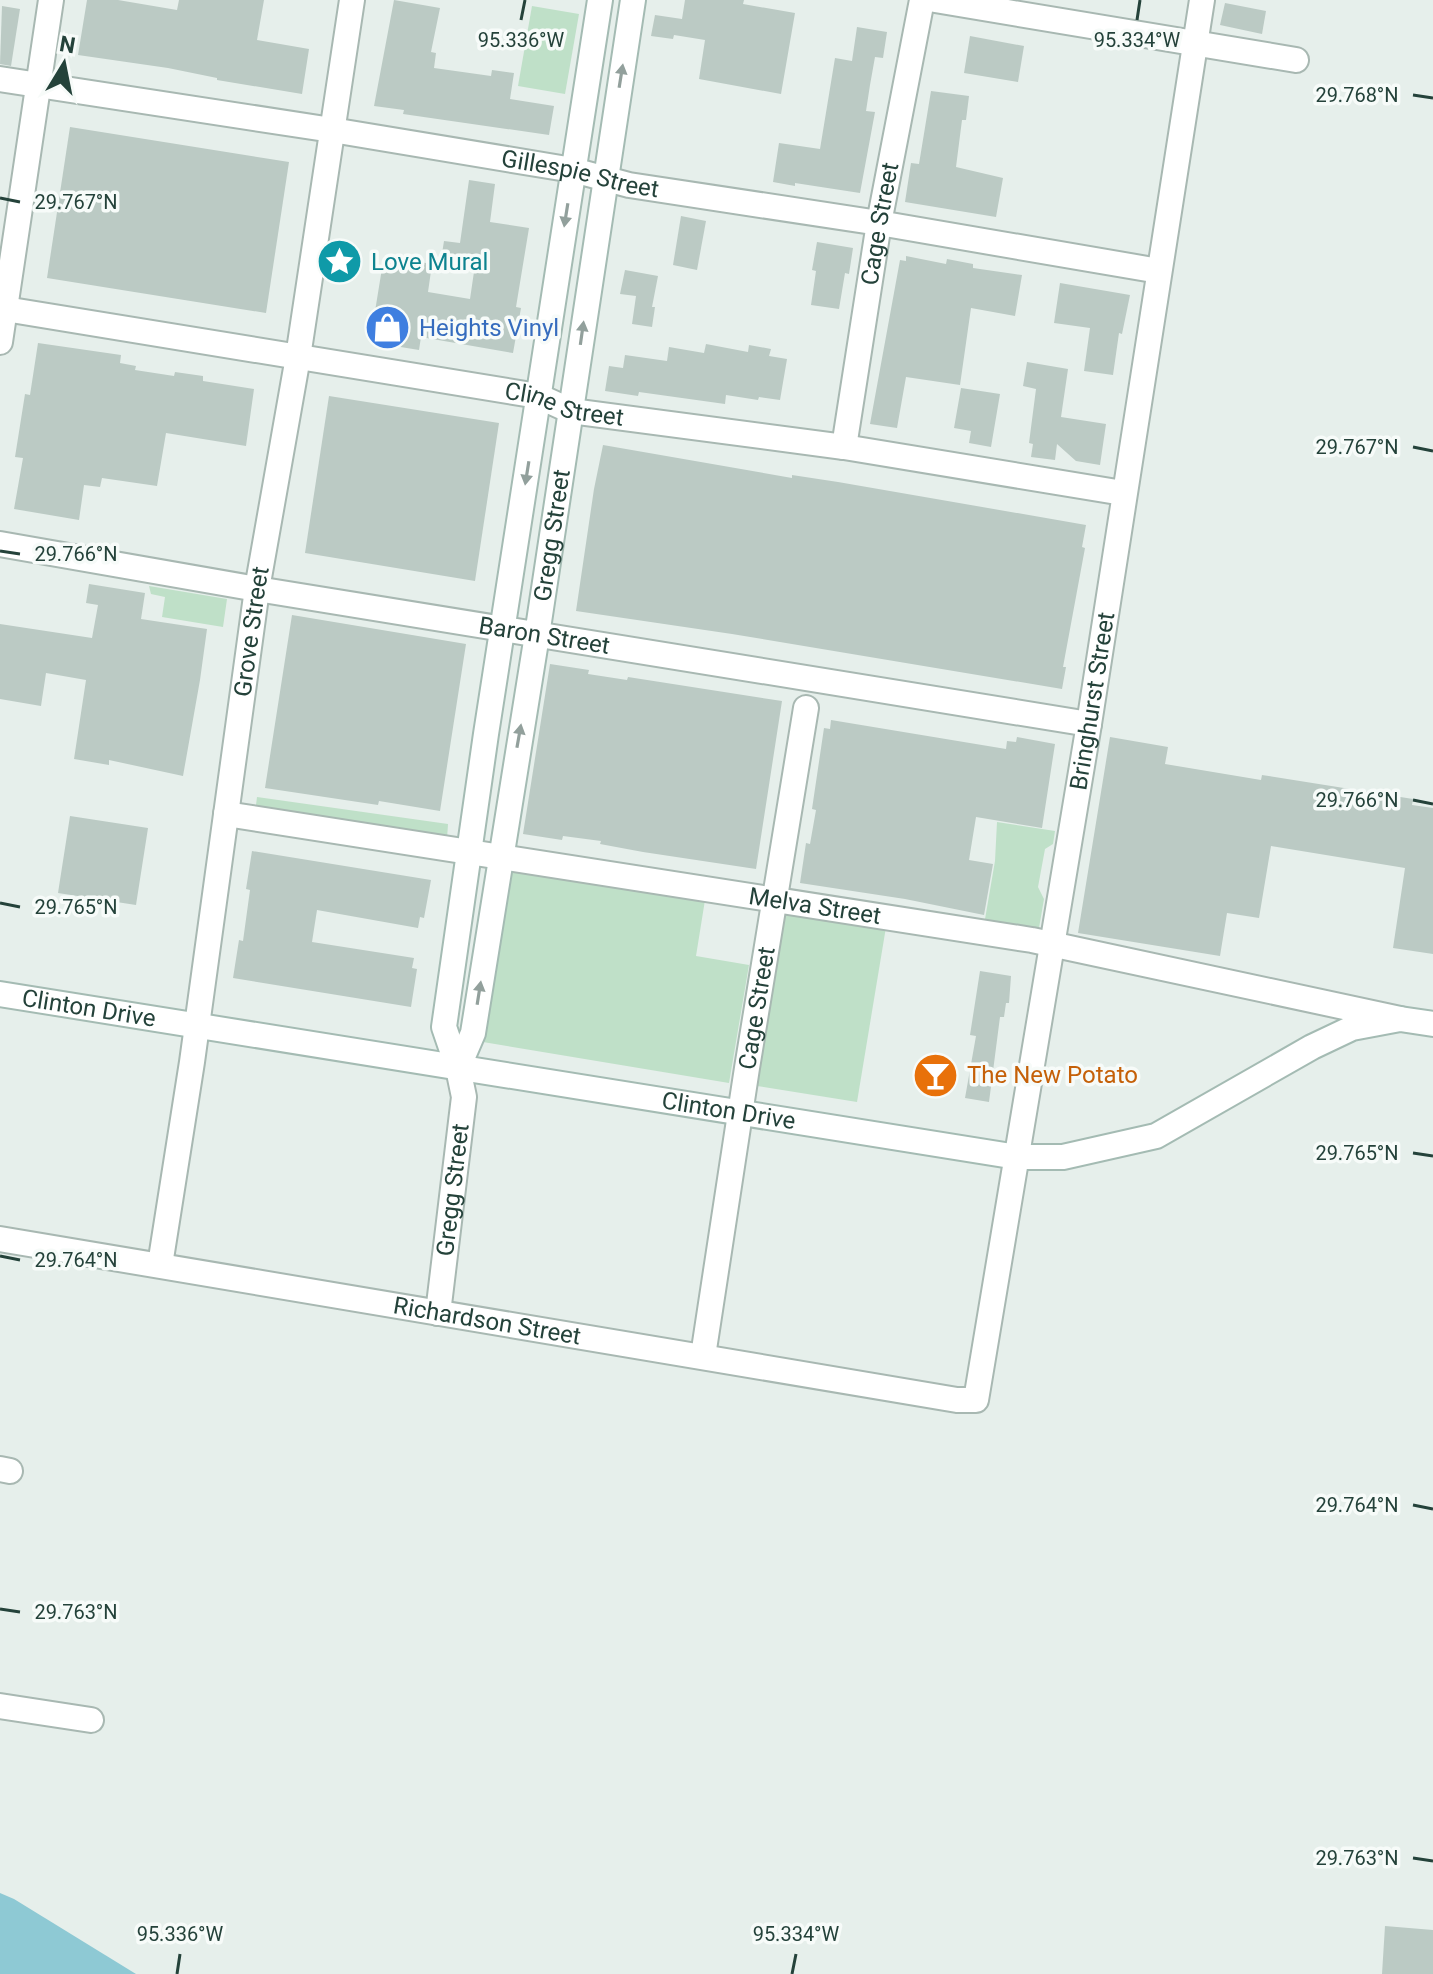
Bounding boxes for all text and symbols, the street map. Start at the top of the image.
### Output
north arrow [24,24,104,104]
text: 95.336°W [478,28,565,52]
text: 95.334°W [1094,28,1181,52]
text: N [58,31,77,58]
one-way arrow [615,64,628,89]
text: 29.768°N [1315,83,1399,107]
street label: Gillespie Street [499,144,661,203]
street label: Cage Street [855,160,904,287]
text: 29.767°N [34,190,118,214]
one-way arrow [559,203,572,228]
place icon: Love Mural [316,238,364,286]
place label: Love Mural [371,248,488,276]
shop icon: Heights Vinyl [364,304,412,352]
place label: Heights Vinyl [419,314,559,342]
one-way arrow [576,321,589,346]
street label: Cline Street [503,377,626,432]
text: 29.767°N [1315,435,1399,459]
one-way arrow [520,461,533,486]
street label: Gregg Street [528,467,576,603]
text: 29.766°N [34,542,118,566]
street label: Grove Street [228,564,275,699]
street label: Bringhurst Street [1064,610,1120,792]
street label: Baron Street [477,611,612,660]
one-way arrow [514,723,526,748]
text: 29.766°N [1315,788,1399,812]
street label: Melva Street [747,882,883,930]
text: 29.765°N [34,895,118,919]
street label: Cage Street [733,944,781,1072]
one-way arrow [474,980,486,1005]
street label: Clinton Drive [20,984,158,1033]
bar icon: The New Potato [912,1051,960,1099]
place label: The New Potato [967,1061,1138,1089]
street label: Clinton Drive [660,1086,798,1135]
street label: Gregg Street [431,1122,475,1258]
text: 29.765°N [1315,1141,1399,1165]
text: 29.764°N [34,1248,118,1272]
street label: Richardson Street [391,1291,583,1351]
text: 29.764°N [1315,1493,1399,1517]
text: 29.763°N [34,1600,118,1624]
text: 29.763°N [1315,1846,1399,1870]
text: 95.336°W [137,1922,224,1946]
text: 95.334°W [753,1922,840,1946]

